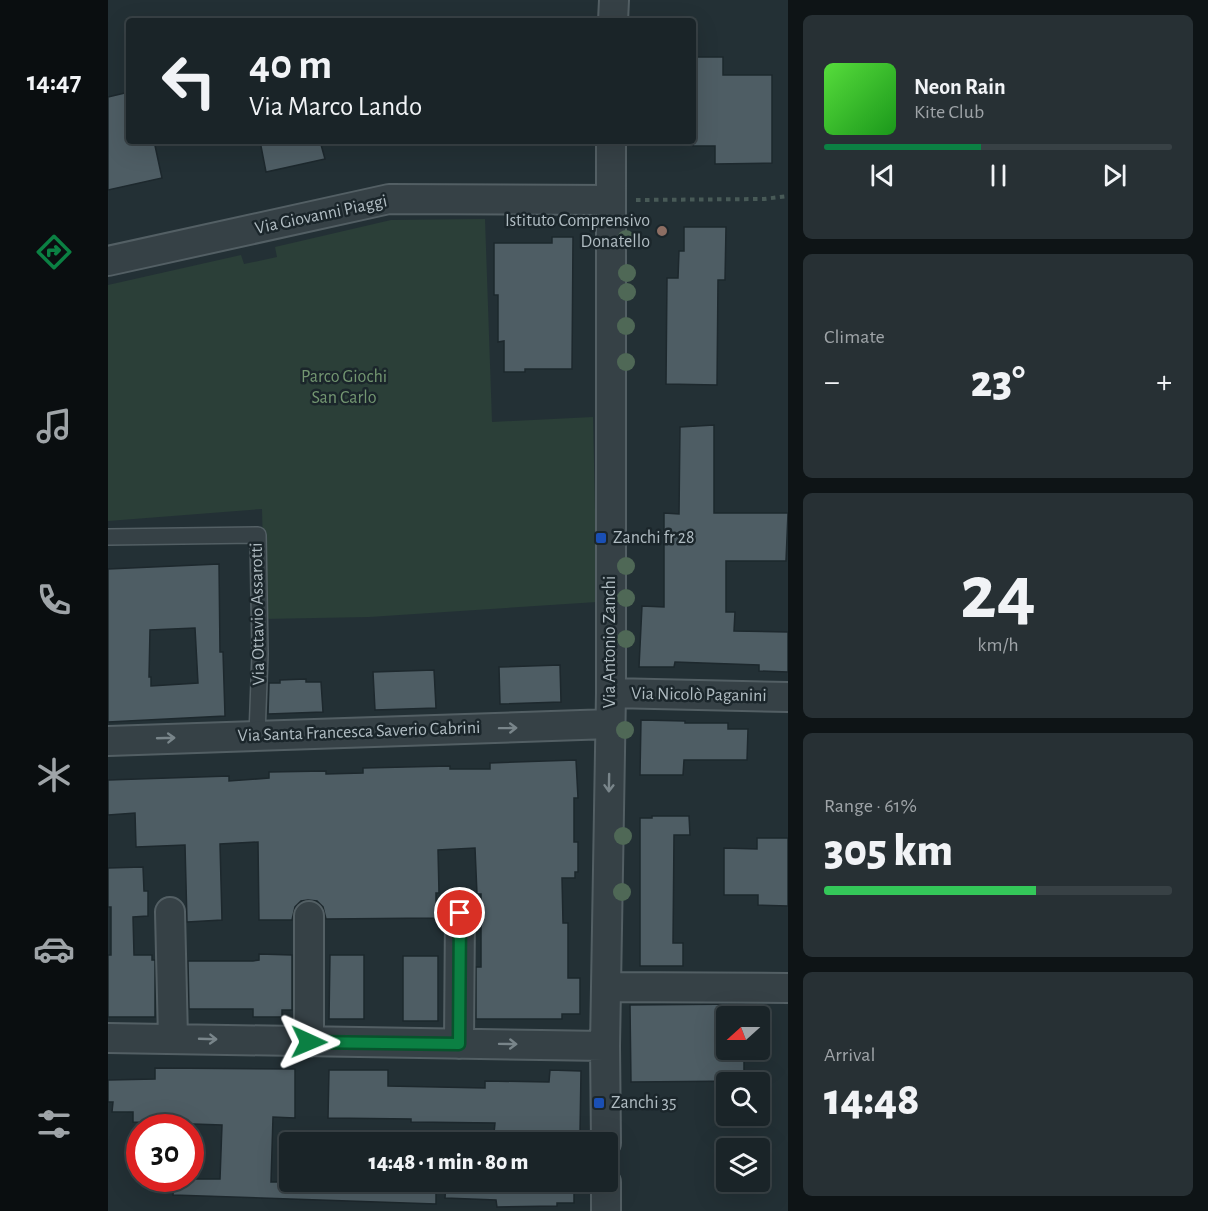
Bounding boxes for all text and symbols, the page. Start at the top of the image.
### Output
icon: left [150,42,228,120]
text: 40 m [249,44,332,86]
text: 14:47 [27,68,81,95]
text: Neon Rain [914,76,1006,98]
text: Via Marco Lando [249,93,422,120]
text: Kite Club [914,102,984,122]
icon: previous [866,159,899,192]
icon: pause [982,159,1015,192]
icon: next [1098,159,1131,192]
street label: Via Giovanni Piaggi [253,192,389,238]
place label: Istituto Comprensivo Donatello [505,212,650,251]
marker: Istituto Comprensivo Donatello [655,224,669,238]
icon: directions [33,231,75,273]
text: Climate [824,327,885,347]
text: 23° [971,360,1025,405]
text: − [824,366,840,399]
text: + [1156,366,1172,399]
park label: Parco Giochi San Carlo [301,368,387,407]
icon: music [33,405,75,447]
place label: Zanchi fr 28 [613,529,695,547]
marker: Zanchi fr 28 [594,531,608,545]
street label: Via Ottavio Assarotti [248,542,268,686]
text: 24 [960,555,1036,633]
street label: Via Antonio Zanchi [601,576,619,708]
icon: phone [33,579,75,621]
text: km/h [977,635,1019,655]
street label: Via Nicolò Paganini [631,685,767,705]
street label: Via Santa Francesca Saverio Cabrini [237,719,481,745]
one-way arrow [498,722,518,734]
one-way arrow [156,733,176,744]
icon: climate [33,754,75,796]
one-way arrow [604,772,615,792]
text: Range · 61% [824,796,917,816]
text: 305 km [824,829,953,874]
pin [434,887,485,938]
icon: arrive [443,896,476,929]
icon: car [33,928,75,970]
north arrow [716,1006,770,1060]
map controls [716,1006,770,1192]
position arrow [277,1010,341,1074]
one-way arrow [198,1034,218,1045]
one-way arrow [498,1038,518,1050]
text: Arrival [824,1045,875,1065]
button: search [716,1072,770,1126]
text: 14:48 [824,1078,920,1123]
place label: Zanchi 35 [611,1094,676,1112]
marker: Zanchi 35 [592,1096,606,1110]
icon: filters [33,1103,75,1145]
speed limit sign: 30 [126,1114,204,1192]
button: layers [716,1138,770,1192]
text: 14:48 · 1 min · 80 m [369,1151,528,1173]

